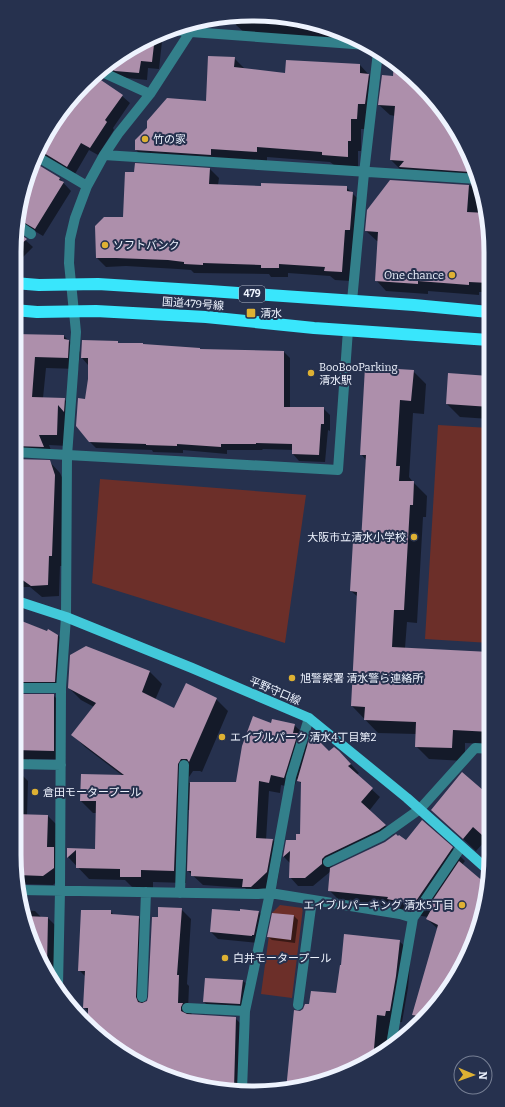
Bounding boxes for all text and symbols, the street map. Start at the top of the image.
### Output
place label: 竹の家 [153,133,186,146]
marker: 竹の家 [140,134,150,144]
place label: ソフトバンク [113,239,180,252]
marker: ソフトバンク [100,240,110,250]
place label: One chance [384,269,444,282]
marker: One chance [447,270,457,280]
road number: 479 [239,286,265,302]
street label: 国道479号線 [162,295,224,313]
marker: 清水 [245,307,257,319]
place label: 清水 [260,307,282,320]
place label: BooBooParking 清水駅 [319,361,398,387]
marker: BooBooParking 清水駅 [306,368,316,378]
place label: 大阪市立清水小学校 [307,531,406,544]
marker: 大阪市立清水小学校 [409,532,419,542]
place label: 旭警察署 清水警ら連絡所 [300,672,424,685]
marker: 旭警察署 清水警ら連絡所 [287,673,297,683]
street label: 平野守口線 [247,674,303,708]
place label: エイブルパーク 清水4丁目第2 [230,731,377,744]
marker: エイブルパーク 清水4丁目第2 [217,732,227,742]
place label: 倉田モータープール [43,786,141,799]
marker: 倉田モータープール [30,787,40,797]
place label: エイブルパーキング 清水5丁目 [303,899,454,912]
marker: エイブルパーキング 清水5丁目 [457,900,467,910]
place label: 白井モータープール [233,952,331,965]
marker: 白井モータープール [220,953,230,963]
north arrow [453,1055,493,1095]
text: N [476,1071,489,1080]

